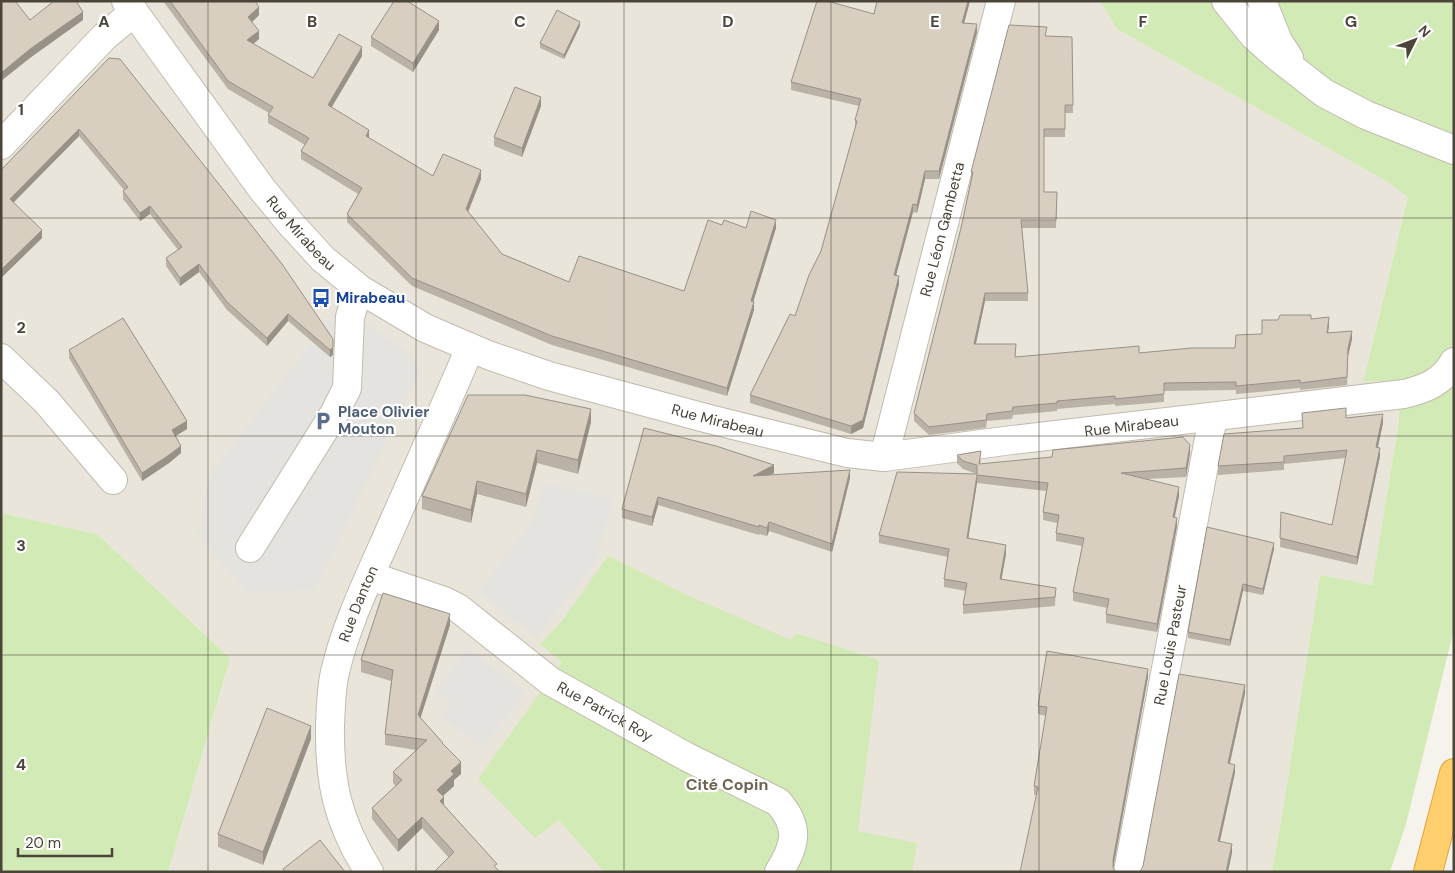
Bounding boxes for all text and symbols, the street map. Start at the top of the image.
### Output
text: A [98,11,110,32]
text: B [307,11,317,32]
text: C [514,11,526,32]
text: D [722,11,734,32]
text: E [930,11,940,32]
text: F [1139,11,1148,32]
text: G [1345,11,1357,32]
north arrow [1390,15,1440,65]
text: N [1415,21,1435,41]
text: 1 [18,99,24,120]
street label: Rue Léon Gambetta [916,160,969,299]
street label: Rue Mirabeau [262,192,340,275]
bus stop icon: Mirabeau [310,287,332,309]
place label: Mirabeau [336,288,405,308]
text: 2 [16,317,26,338]
street label: Rue Mirabeau [669,399,766,442]
place label: Place Olivier Mouton [338,402,429,439]
parking icon: Place Olivier Mouton [312,410,334,432]
street label: Rue Mirabeau [1083,411,1180,441]
text: 3 [16,535,26,556]
street label: Rue Danton [334,563,383,645]
street label: Rue Louis Pasteur [1149,582,1192,707]
street label: Rue Patrick Roy [553,677,657,746]
text: 4 [16,754,26,775]
district label: Cité Copin [686,774,768,795]
scale bar [18,826,111,858]
text: 20 m [25,833,61,853]

